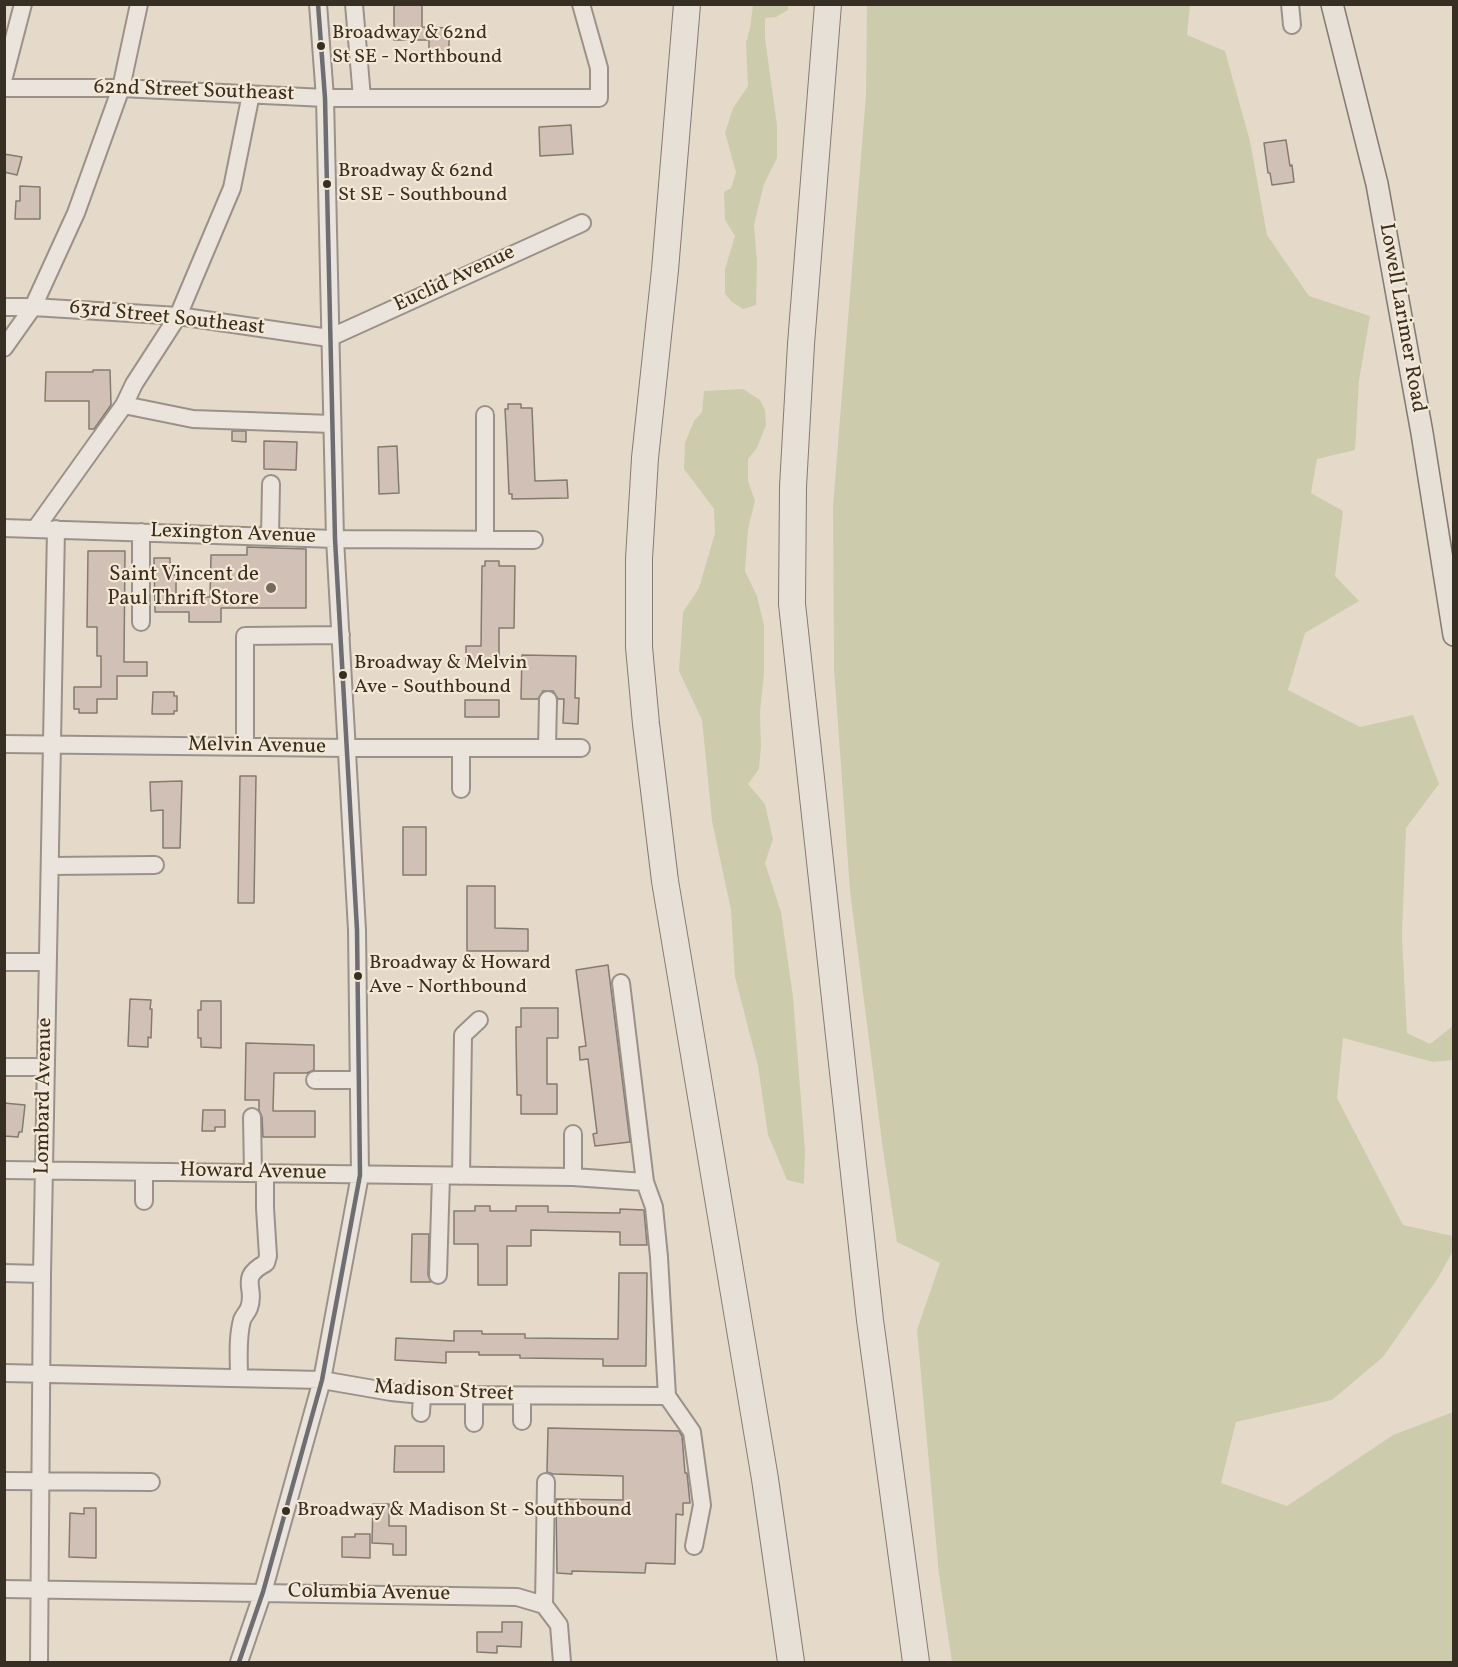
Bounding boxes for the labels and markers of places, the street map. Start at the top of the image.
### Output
place label: Broadway & 62nd St SE - Northbound [332,22,502,69]
marker: Broadway & 62nd St SE - Northbound [315,40,327,52]
place label: Broadway & 62nd St SE - Southbound [338,160,507,207]
marker: Broadway & 62nd St SE - Southbound [321,178,333,190]
place label: Saint Vincent de Paul Thrift Store [107,563,259,613]
marker: Saint Vincent de Paul Thrift Store [264,581,278,595]
place label: Broadway & Melvin Ave - Southbound [354,652,527,699]
marker: Broadway & Melvin Ave - Southbound [337,669,349,681]
place label: Broadway & Howard Ave - Northbound [369,952,551,999]
marker: Broadway & Howard Ave - Northbound [352,970,364,982]
place label: Broadway & Madison St - Southbound [297,1499,632,1523]
marker: Broadway & Madison St - Southbound [280,1505,292,1517]

